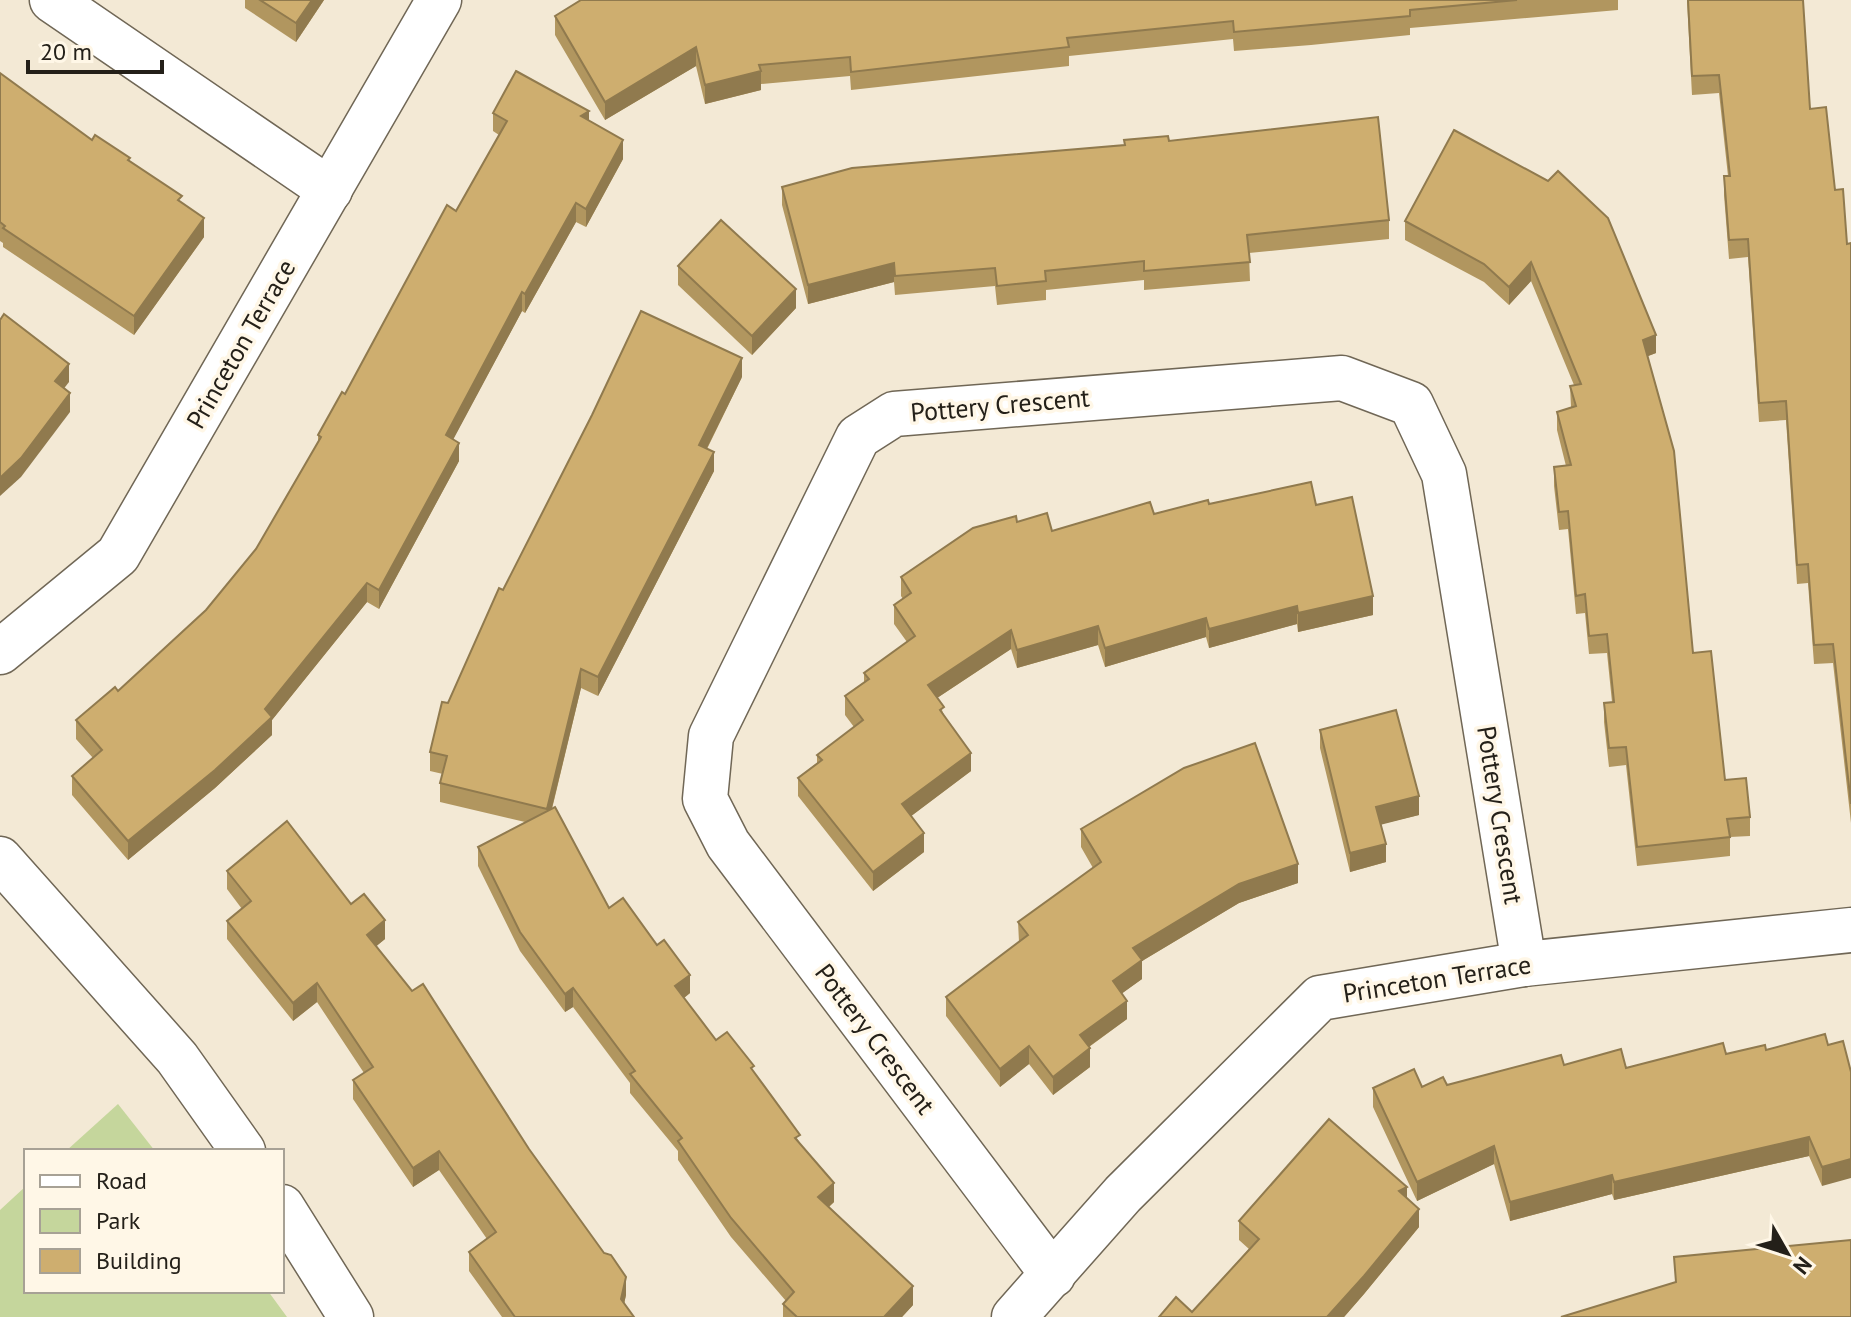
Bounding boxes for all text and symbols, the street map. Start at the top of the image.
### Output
scale bar [28,24,162,74]
text: 20 m [40,36,92,67]
street label: Princeton Terrace [179,253,302,434]
street label: Pottery Crescent [909,380,1091,429]
street label: Pottery Crescent [1470,724,1531,906]
street label: Princeton Terrace [1340,947,1533,1010]
street label: Pottery Crescent [808,957,943,1121]
legend [24,1149,284,1293]
text: Road [96,1165,147,1196]
text: Park [96,1205,141,1236]
north arrow [1747,1213,1827,1293]
text: Building [96,1245,182,1276]
text: N [1787,1251,1818,1280]

